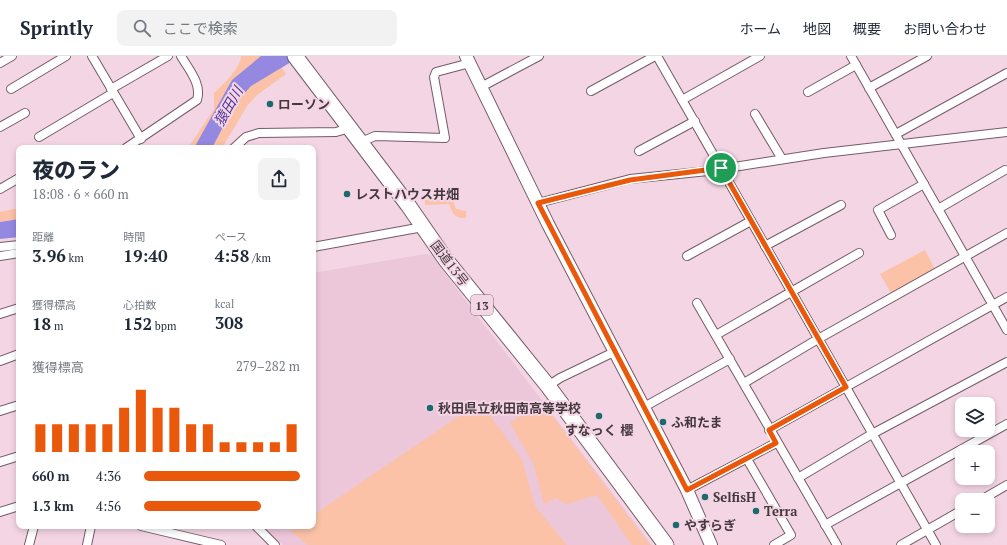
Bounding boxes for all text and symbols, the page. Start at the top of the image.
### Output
search box [117,10,397,46]
text: Sprintly [20,15,93,40]
icon: search [131,17,153,39]
text: ここで検索 [163,18,238,38]
text: ホーム [739,19,781,38]
text: 地図 [803,19,831,38]
text: 概要 [853,19,881,38]
text: お問い合わせ [903,19,987,38]
water label: 猿田川 [209,81,248,129]
place label: ローソン [278,95,330,113]
marker: ローソン [265,99,275,109]
pin [704,151,738,185]
text: 夜のラン [32,155,120,184]
icon: arrive [710,157,732,179]
button: share [258,158,300,200]
text: 18:08 · 6 × 660 m [32,185,129,203]
place label: レストハウス井畑 [355,185,459,203]
marker: レストハウス井畑 [342,189,352,199]
text: 距離 [32,230,54,244]
text: 時間 [123,230,145,244]
text: ペース [215,230,247,244]
street label: 国道13号 [427,236,473,290]
text: 3.96 [32,244,66,267]
text: 19:40 [123,244,168,267]
text: 4:58 [215,244,249,267]
text: km [66,251,84,265]
text: /km [249,251,271,265]
road number: 13 [471,295,493,315]
text: kcal [215,297,234,311]
text: 獲得標高 [32,298,76,312]
text: 心拍数 [123,298,156,312]
text: 308 [215,311,243,334]
text: 18 [32,312,51,335]
text: 152 [123,312,152,335]
text: m [51,319,63,333]
text: bpm [152,319,177,333]
text: 279–282 m [236,357,300,375]
text: 獲得標高 [32,358,84,376]
map controls [955,397,995,533]
button: layers [955,397,995,437]
place label: 秋田県立秋田南高等学校 [438,399,581,417]
marker: 秋田県立秋田南高等学校 [425,403,435,413]
marker: すなっく 櫻 [594,411,604,421]
place label: ふ和たま [671,413,723,431]
marker: ふ和たま [658,417,668,427]
place label: すなっく 櫻 [565,421,633,439]
button: + [955,445,995,485]
text: 660 m [32,467,70,485]
text: 4:36 [96,467,121,485]
place label: SelfisH [713,488,756,506]
marker: SelfisH [700,492,710,502]
button: − [955,493,995,533]
text: 1.3 km [32,497,74,515]
text: 4:56 [96,497,121,515]
place label: Terra [764,502,798,520]
marker: Terra [751,506,761,516]
place label: やすらぎ [684,516,736,534]
marker: やすらぎ [671,520,681,530]

